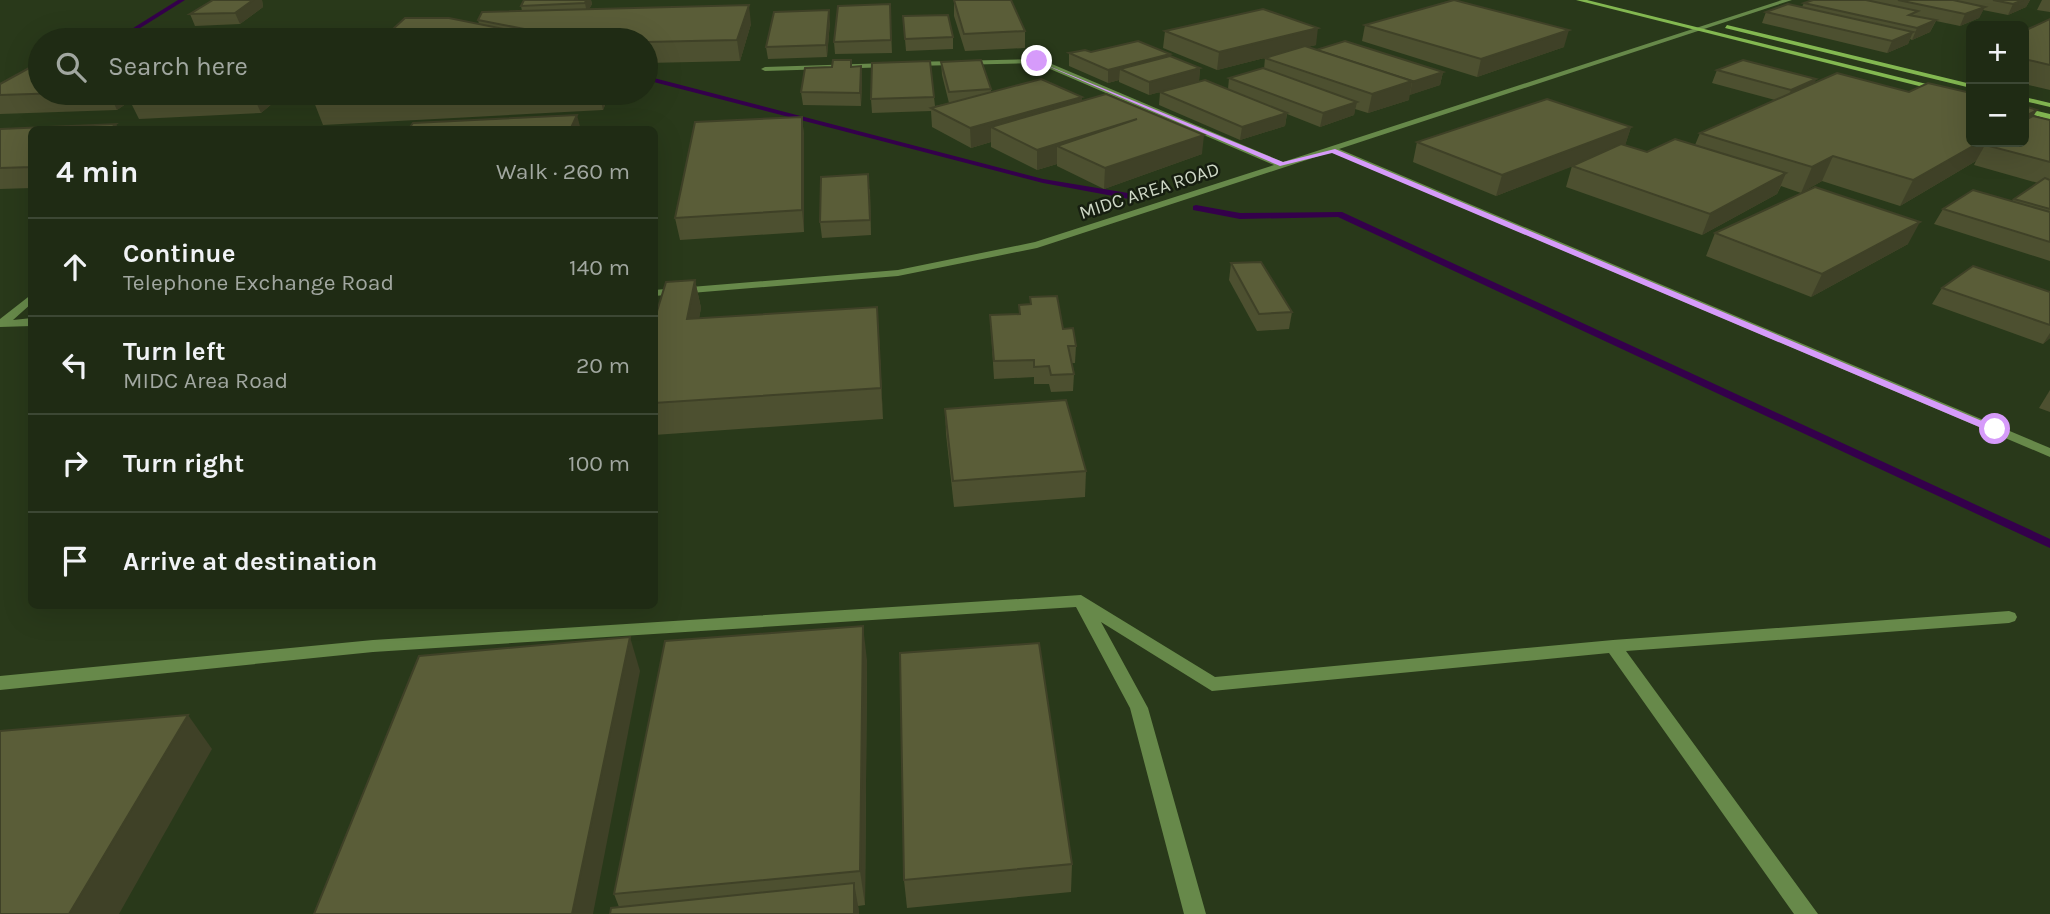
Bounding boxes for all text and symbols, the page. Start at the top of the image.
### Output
map controls [1966,21,2029,147]
button: + [1966,21,2029,84]
search box [28,28,658,105]
route end [1021,45,1052,76]
icon: search [52,48,90,86]
text: Search here [108,51,248,82]
button: − [1966,84,2029,147]
text: 4 min [56,154,138,190]
text: Walk · 260 m [496,158,630,185]
street label: MIDC AREA ROAD [1076,158,1222,224]
text: Continue [123,238,235,269]
icon: ahead [56,248,94,286]
text: 140 m [569,254,630,281]
text: Telephone Exchange Road [123,269,394,296]
text: Turn left [123,336,225,367]
icon: left [56,346,94,384]
text: 20 m [576,352,630,379]
text: MIDC Area Road [123,367,288,394]
route start [1979,413,2010,444]
icon: right [56,444,94,482]
text: Turn right [123,448,244,479]
text: 100 m [568,450,630,477]
icon: arrive [56,542,94,580]
text: Arrive at destination [123,546,377,577]

